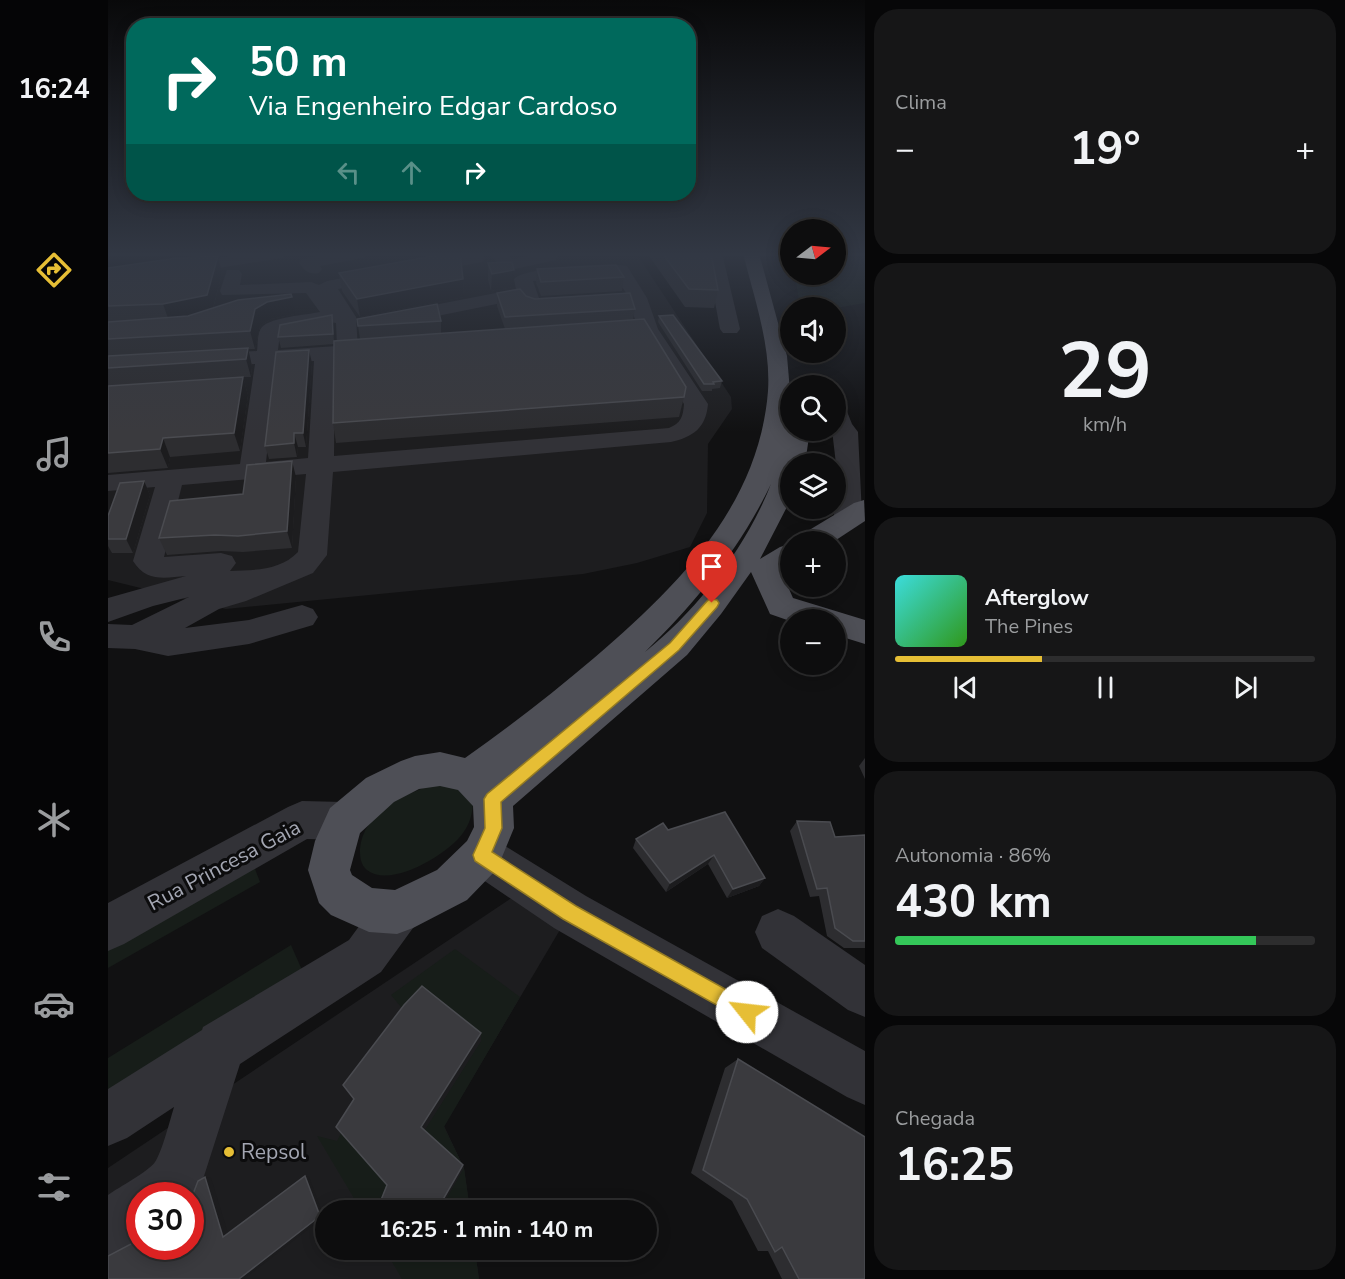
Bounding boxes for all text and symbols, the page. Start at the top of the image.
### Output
text: 50 m [249,34,348,91]
icon: right [150,42,228,120]
text: 16:24 [18,71,90,108]
text: Via Engenheiro Edgar Cardoso [249,88,618,125]
text: Clima [895,89,947,116]
text: 19° [1069,119,1141,180]
text: − [895,127,915,172]
text: + [1295,127,1315,172]
icon: left [332,156,365,189]
icon: ahead [395,156,428,189]
icon: right [458,156,491,189]
north arrow [780,219,846,285]
map controls [780,219,846,675]
icon: directions [33,249,75,291]
button: sound [780,297,846,363]
text: 29 [1058,318,1152,425]
button: search [780,375,846,441]
text: km/h [1083,411,1127,438]
icon: music [33,433,75,475]
button: layers [780,453,846,519]
button: + [780,531,846,597]
pin [686,541,737,603]
icon: arrive [695,550,728,583]
text: Afterglow [985,583,1089,613]
button: − [780,609,846,675]
text: The Pines [985,613,1073,640]
icon: phone [33,616,75,658]
icon: previous [949,671,982,704]
icon: pause [1089,671,1122,704]
icon: next [1229,671,1262,704]
icon: climate [33,799,75,841]
street label: Rua Princesa Gaia [143,813,305,917]
text: Autonomia · 86% [895,842,1051,869]
text: 430 km [895,872,1052,933]
position arrow [715,980,779,1044]
icon: car [33,983,75,1025]
text: Chegada [895,1105,975,1132]
text: 16:25 [895,1135,1014,1196]
place label: Repsol [241,1138,307,1166]
marker: Repsol [222,1145,236,1159]
icon: filters [33,1166,75,1208]
speed limit sign: 30 [126,1182,204,1260]
text: 16:25 · 1 min · 140 m [379,1215,593,1245]

